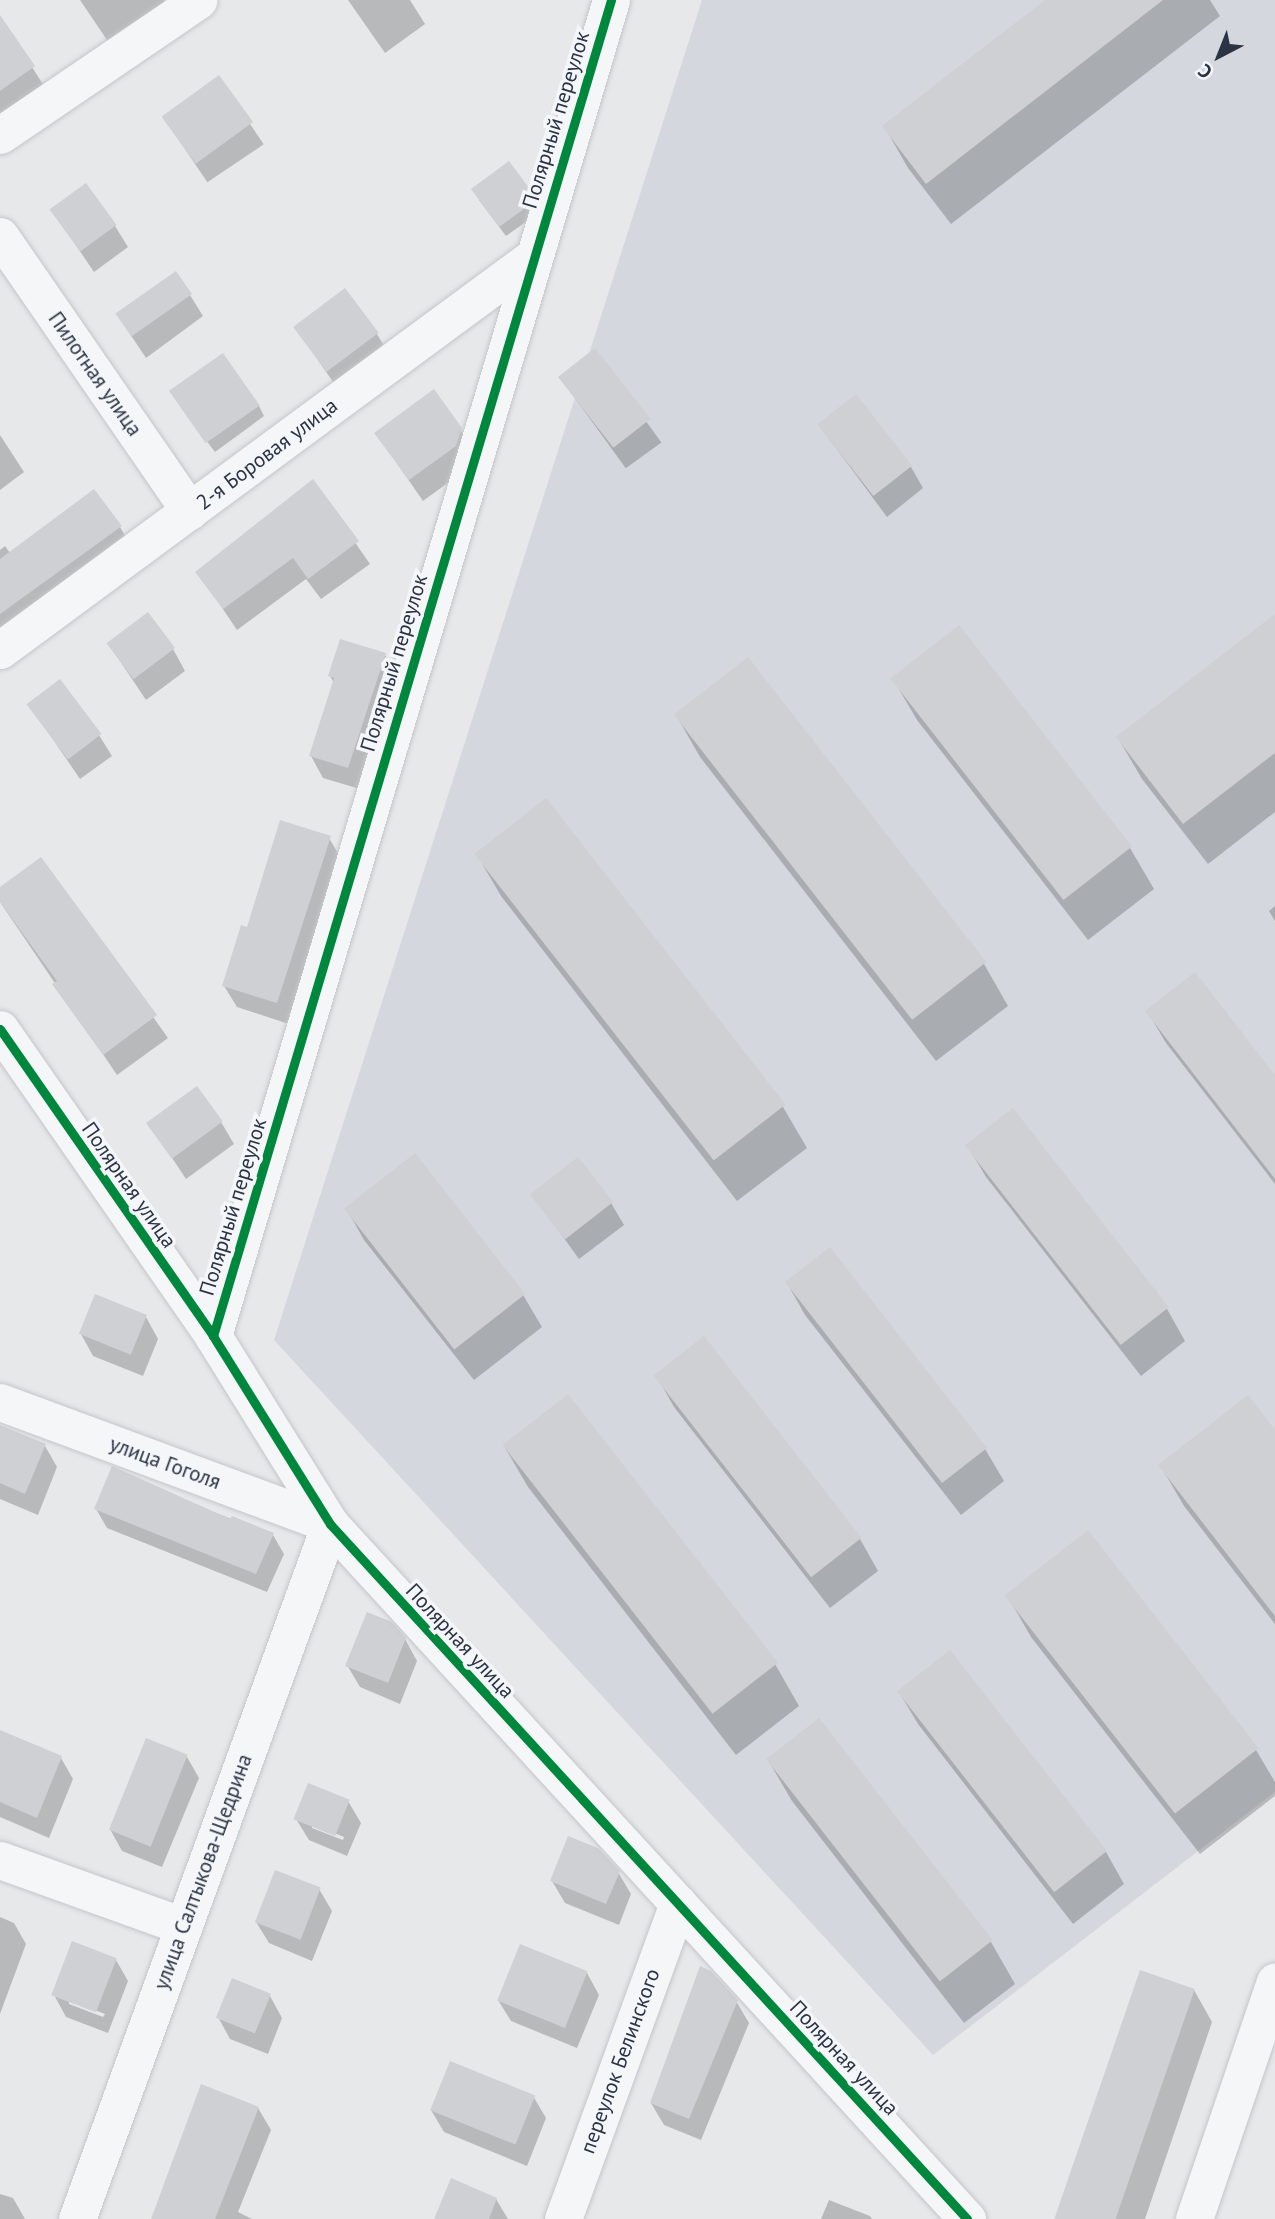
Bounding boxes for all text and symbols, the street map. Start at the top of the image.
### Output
north arrow [1184,21,1254,91]
street label: Полярный переулок [517,28,595,212]
text: С [1193,59,1217,84]
street label: Пилотная улица [43,307,147,441]
street label: 2-я Боровая улица [192,393,342,515]
street label: Полярный переулок [355,571,433,755]
street label: Полярный переулок [194,1115,272,1299]
street label: Полярная улица [76,1117,182,1253]
street label: улица Гоголя [106,1431,224,1495]
street label: Полярная улица [400,1578,520,1704]
street label: улица Салтыкова-Щедрина [149,1751,257,1993]
street label: переулок Белинского [575,1965,665,2157]
street label: Полярная улица [784,1995,904,2121]

